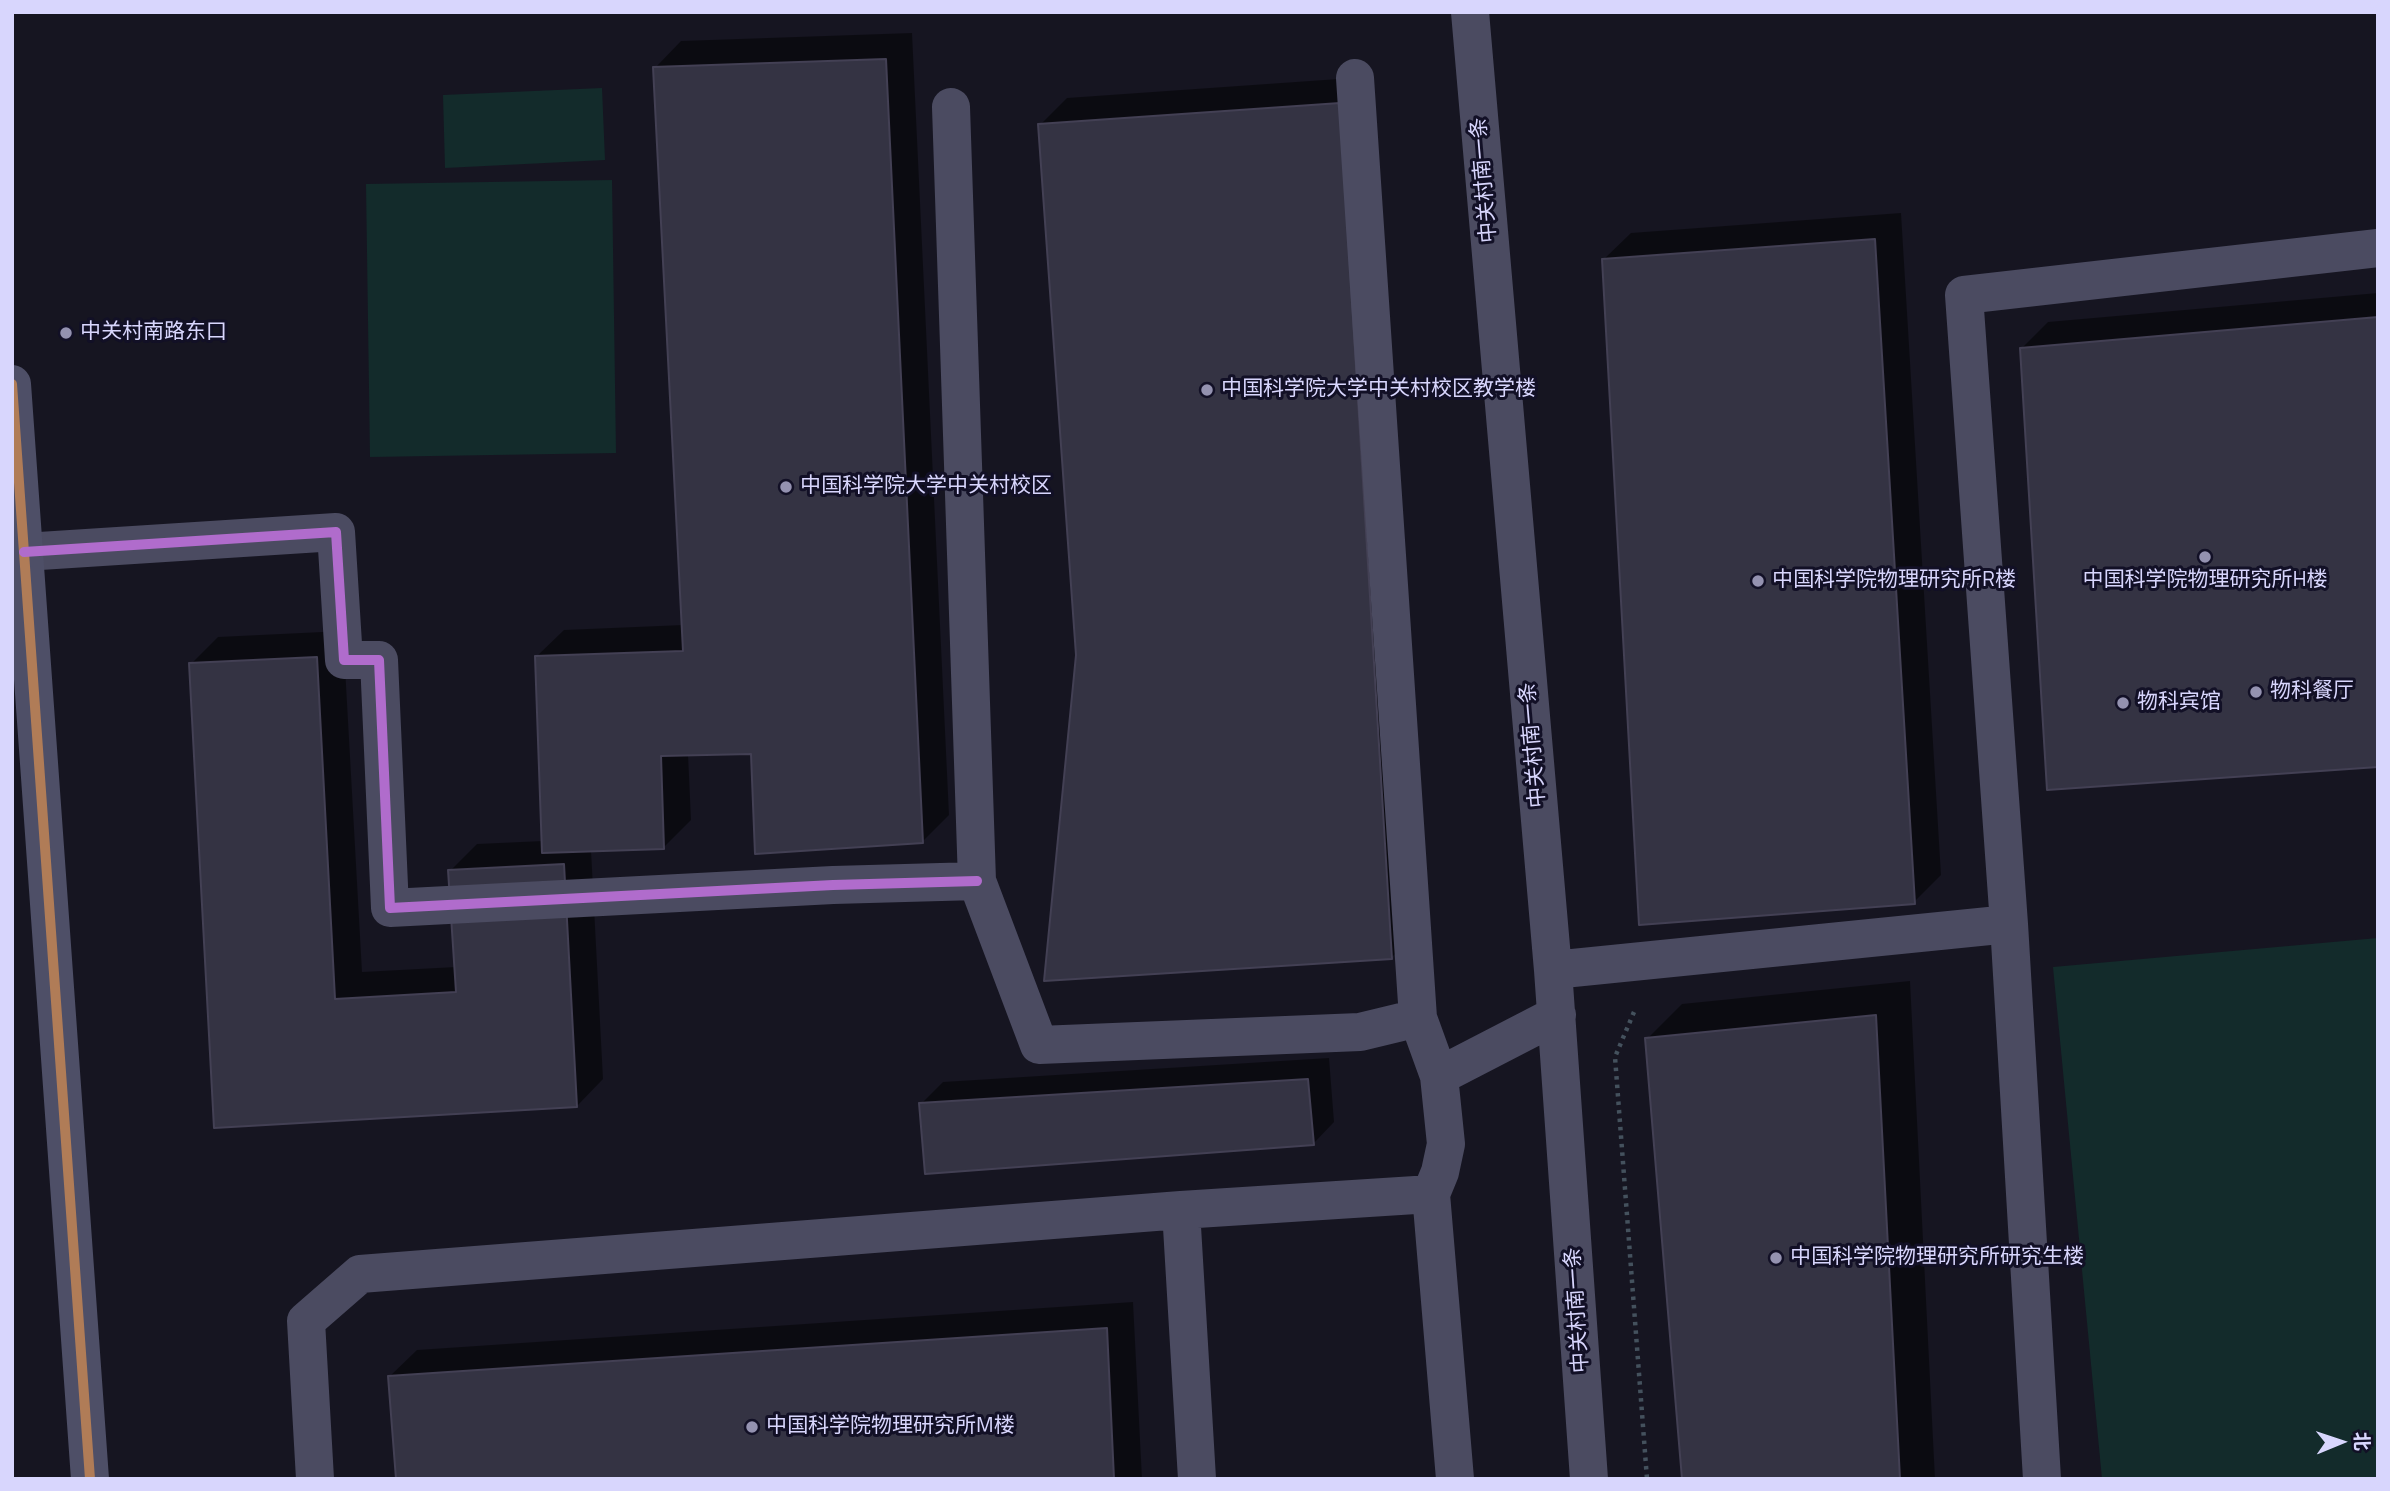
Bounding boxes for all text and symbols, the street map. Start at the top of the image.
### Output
street label: 中关村南一条 [1467,116,1503,244]
place label: 中关村南路东口 [80,320,227,346]
marker: 中关村南路东口 [58,325,74,341]
place label: 中国科学院大学中关村校区教学楼 [1221,377,1536,403]
marker: 中国科学院大学中关村校区教学楼 [1199,382,1215,398]
place label: 中国科学院大学中关村校区 [800,474,1052,500]
marker: 中国科学院大学中关村校区 [778,479,794,495]
marker: 中国科学院物理研究所H楼 [2197,549,2213,565]
place label: 中国科学院物理研究所R楼 [1772,568,2016,594]
place label: 中国科学院物理研究所H楼 [2082,568,2328,594]
marker: 中国科学院物理研究所R楼 [1750,573,1766,589]
place label: 物科餐厅 [2270,679,2354,705]
street label: 中关村南一条 [1516,681,1552,809]
marker: 物科餐厅 [2248,684,2264,700]
place label: 物科宾馆 [2137,690,2221,716]
marker: 物科宾馆 [2115,695,2131,711]
place label: 中国科学院物理研究所研究生楼 [1790,1245,2084,1271]
street label: 中关村南一条 [1561,1246,1595,1374]
marker: 中国科学院物理研究所研究生楼 [1768,1250,1784,1266]
north arrow [2306,1407,2376,1477]
place label: 中国科学院物理研究所M楼 [766,1414,1015,1440]
marker: 中国科学院物理研究所M楼 [744,1419,760,1435]
text: 北 [2348,1431,2377,1451]

